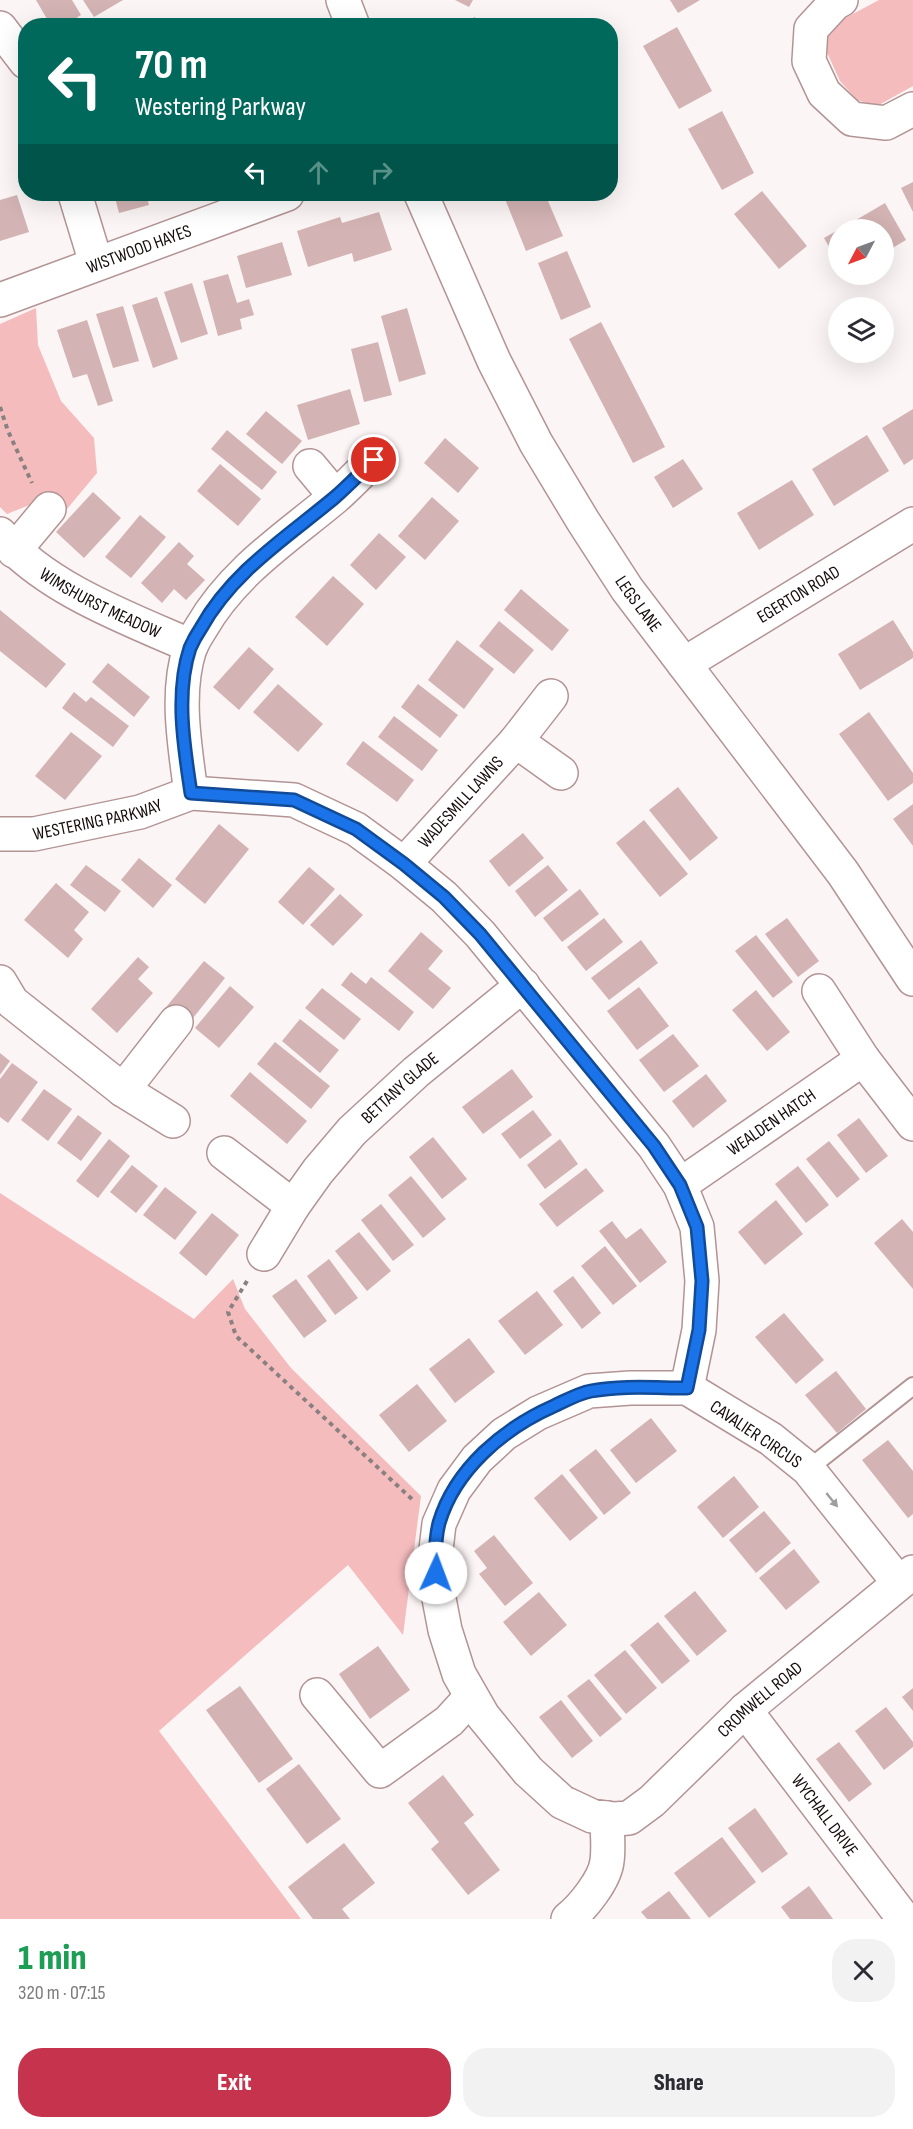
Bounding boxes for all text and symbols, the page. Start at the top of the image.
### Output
text: 70 m [135,40,208,91]
icon: left [36,42,114,120]
text: Westering Parkway [135,91,306,123]
icon: left [239,156,272,189]
icon: ahead [302,156,335,189]
icon: right [365,156,398,189]
north arrow [828,219,894,285]
map controls [828,219,894,363]
street label: WISTWOOD HAYES [84,220,195,278]
button: layers [828,297,894,363]
pin [348,434,399,485]
icon: arrive [357,443,390,476]
street label: EGERTON ROAD [753,561,844,628]
street label: WIMSHURST MEADOW [36,564,164,643]
street label: LEGS LANE [610,572,666,636]
street label: WADESMILL LAWNS [414,752,508,852]
street label: WESTERING PARKWAY [31,795,166,845]
street label: BETTANY GLADE [357,1048,443,1128]
street label: WEALDEN HATCH [723,1085,820,1160]
street label: CAVALIER CIRCUS [706,1396,806,1473]
one-way arrow [825,1492,837,1507]
position arrow [404,1541,468,1605]
street label: CROMWELL ROAD [713,1657,807,1742]
street label: WYCHALL DRIVE [787,1770,862,1860]
text: 1 min [18,1937,86,1980]
button: close [832,1939,895,2002]
text: 320 m · 07:15 [18,1981,105,2005]
button: Exit [18,2048,451,2117]
button: Share [463,2048,895,2117]

